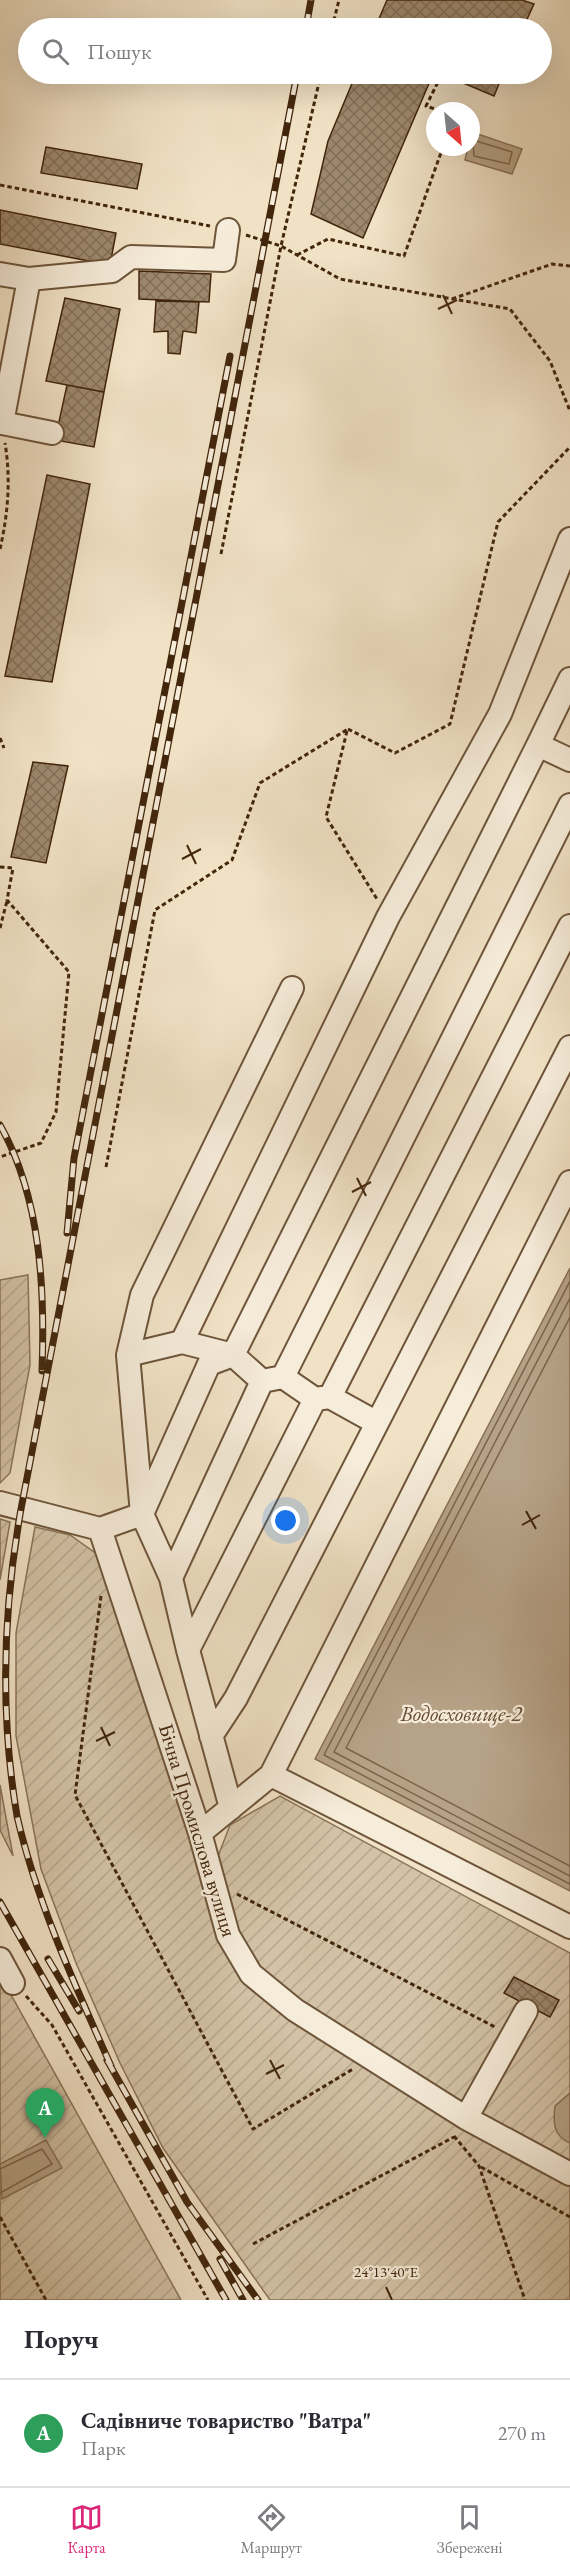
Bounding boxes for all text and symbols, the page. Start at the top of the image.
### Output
search box [18,18,552,84]
icon: search [39,35,72,68]
text: Пошук [87,37,151,66]
north arrow [426,102,480,156]
your location [271,1506,300,1535]
water label: Водосховище-2 [399,1699,523,1728]
street label: Бічна Промислова вулиця [153,1720,243,1940]
pin: A [26,2088,64,2138]
text: 24°13'40"E [354,2262,419,2281]
text: Поруч [24,2322,99,2356]
text: Садівниче товариство "Ватра" [81,2406,371,2435]
text: A [36,2420,51,2446]
text: 270 m [498,2420,546,2446]
text: Парк [81,2435,125,2461]
tab: Карта [67,2501,106,2558]
tab: Маршрут [241,2501,302,2558]
tab: Збережені [437,2501,503,2558]

